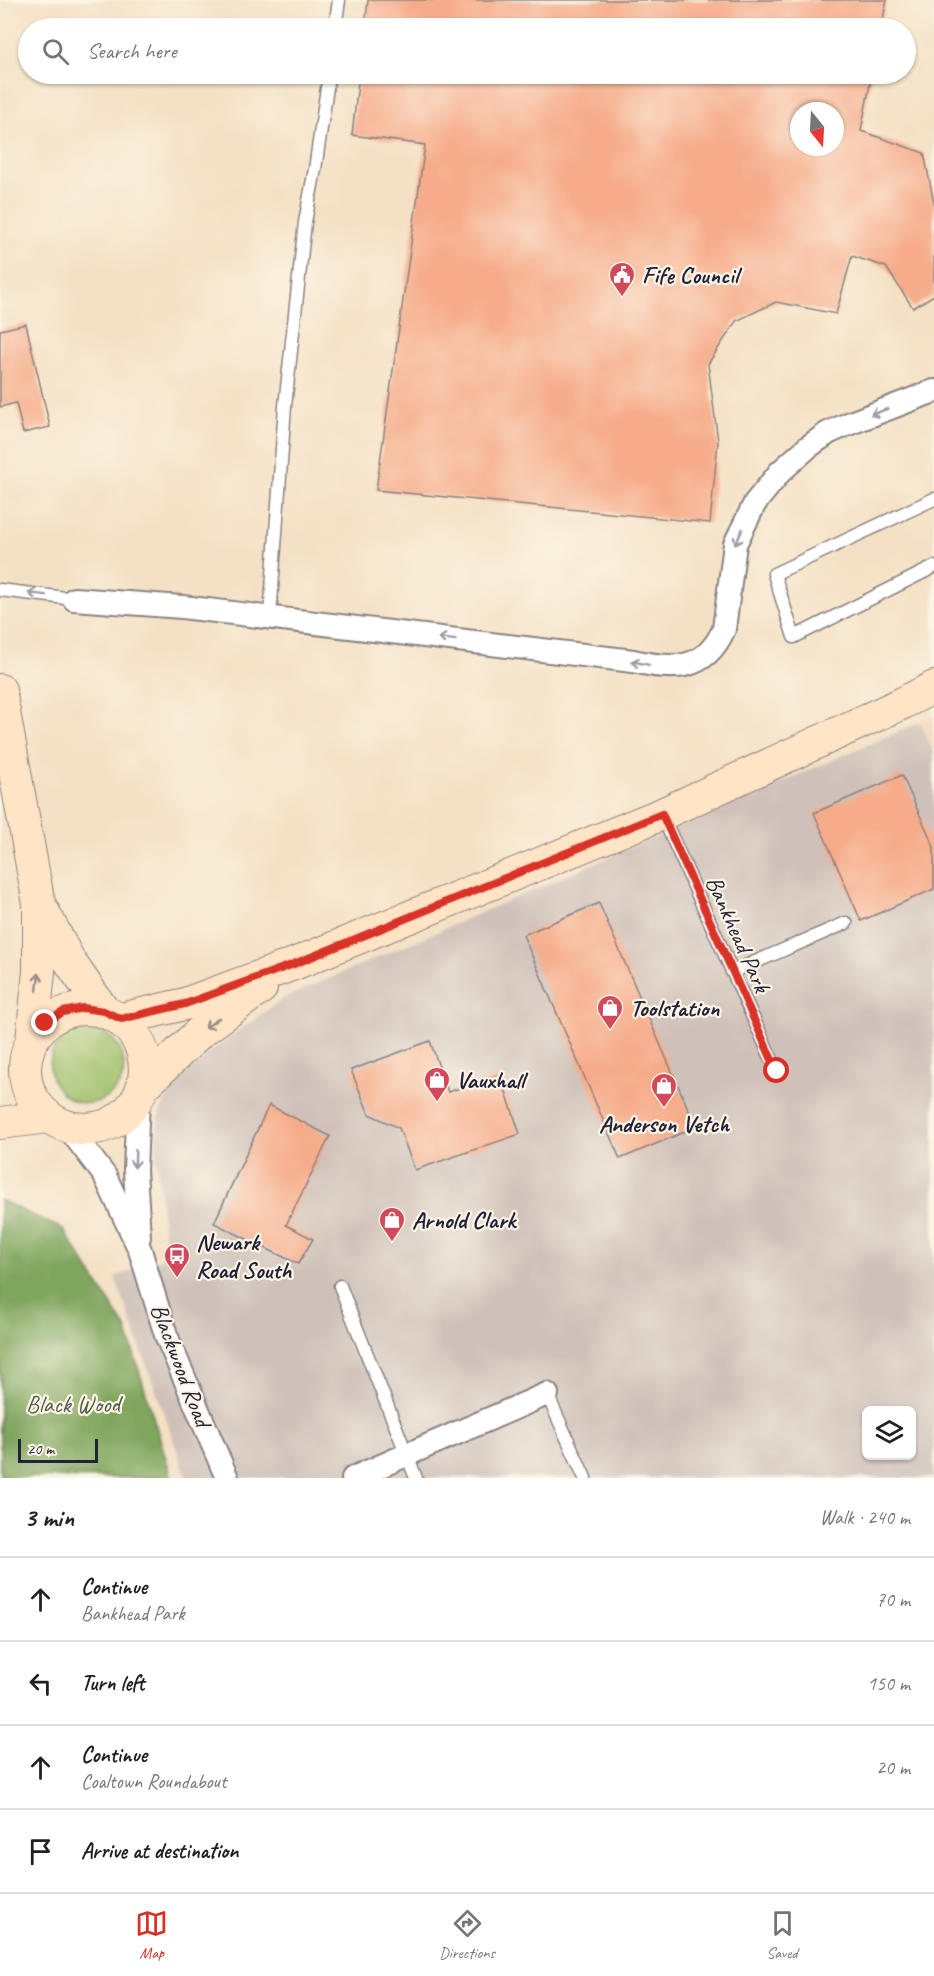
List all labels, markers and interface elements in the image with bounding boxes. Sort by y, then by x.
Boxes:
search box [18,18,916,84]
icon: search [39,35,72,68]
text: Search here [87,37,177,65]
north arrow [790,102,844,156]
public building icon: Fife Council [607,260,637,298]
place label: Fife Council [642,260,743,290]
one-way arrow [871,407,889,418]
one-way arrow [733,527,744,545]
one-way arrow [28,589,48,600]
one-way arrow [437,633,457,644]
one-way arrow [631,657,650,668]
street label: Bankhead Park [699,871,778,999]
one-way arrow [33,972,44,992]
shop icon: Toolstation [595,993,625,1031]
place label: Toolstation [630,993,720,1023]
route end [31,1009,57,1035]
one-way arrow [205,1017,221,1029]
route start [763,1057,789,1083]
shop icon: Vauxhall [422,1065,452,1103]
place label: Vauxhall [456,1065,529,1095]
shop icon: Anderson Vetch [649,1071,679,1109]
place label: Anderson Vetch [599,1109,730,1139]
one-way arrow [130,1148,141,1168]
shop icon: Arnold Clark [377,1205,407,1243]
place label: Arnold Clark [412,1205,517,1235]
place label: Newark Road South [196,1227,292,1285]
bus stop icon: Newark Road South [162,1241,192,1279]
street label: Blackwood Road [144,1299,219,1434]
park label: Black Wood [26,1389,124,1419]
map controls [862,1406,916,1460]
button: layers [862,1406,916,1460]
scale bar [18,1436,98,1464]
text: 20 m [27,1439,54,1459]
text: 3 min [24,1501,74,1534]
text: Walk · 240 m [820,1505,910,1530]
text: Continue [81,1573,147,1601]
icon: ahead [24,1583,57,1616]
text: 70 m [876,1587,910,1612]
text: Bankhead Park [81,1601,185,1626]
icon: left [24,1667,57,1700]
text: Turn left [81,1669,145,1697]
text: 150 m [867,1671,910,1696]
text: Continue [81,1741,147,1769]
icon: ahead [24,1751,57,1784]
text: 20 m [876,1755,910,1780]
text: Coaltown Roundabout [81,1769,227,1794]
icon: arrive [24,1835,57,1868]
text: Arrive at destination [81,1837,238,1865]
tab: Map [135,1907,168,1963]
tab: Directions [439,1907,495,1963]
tab: Saved [766,1907,799,1963]

